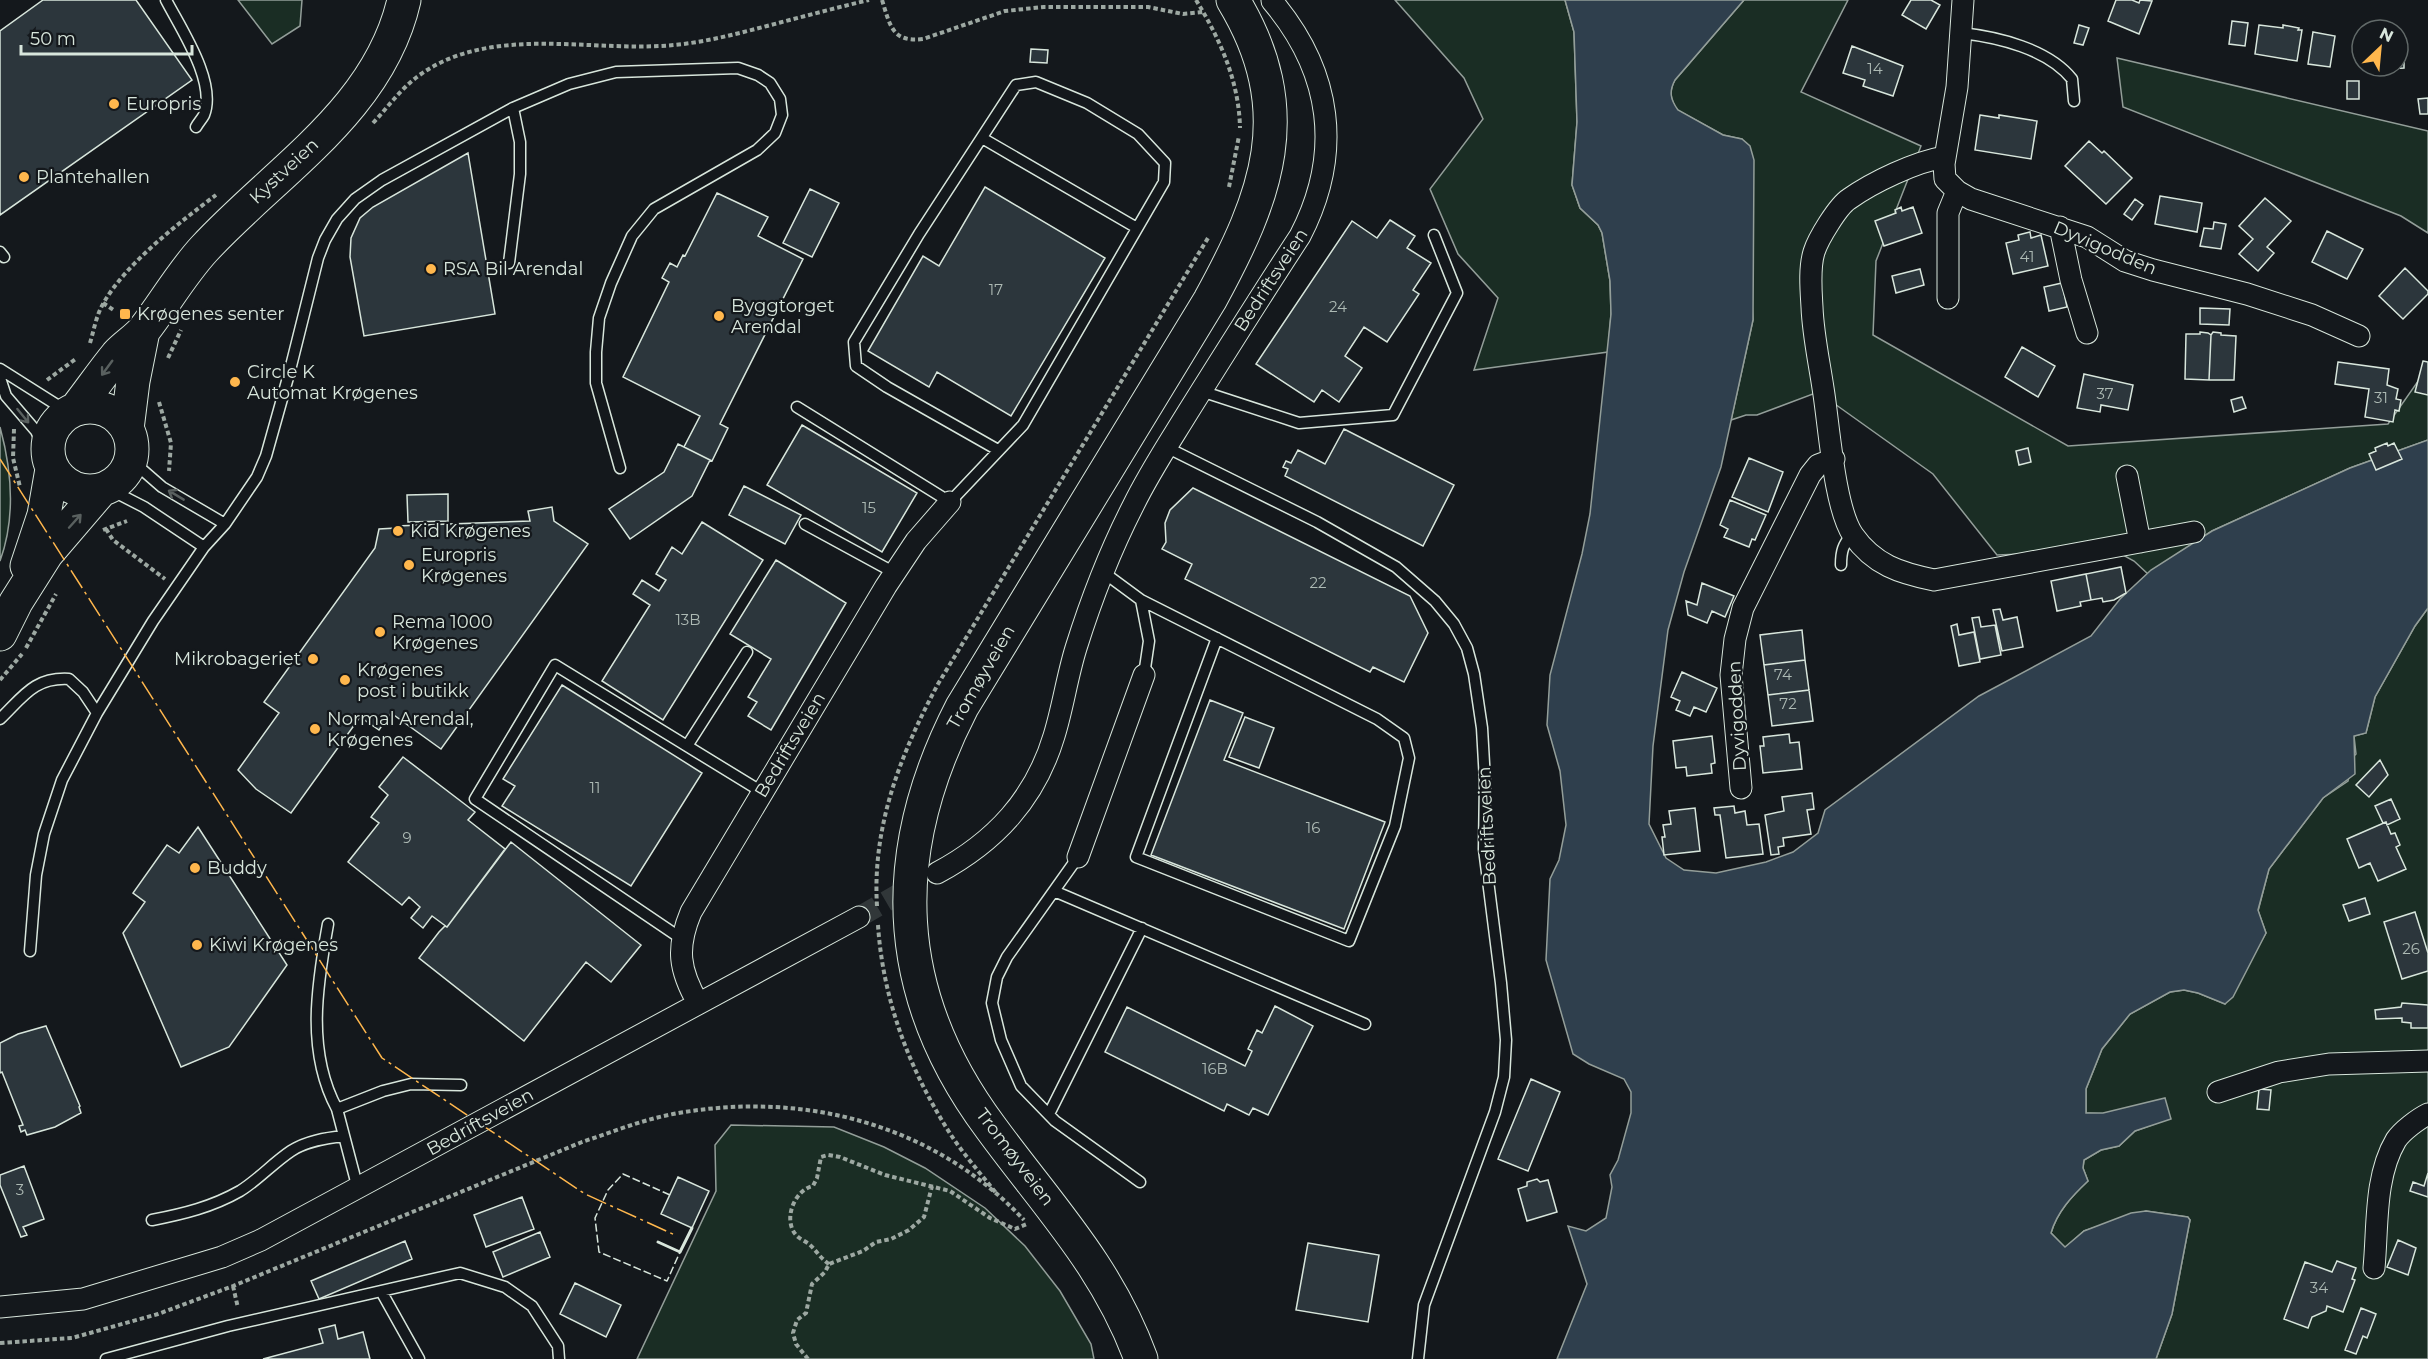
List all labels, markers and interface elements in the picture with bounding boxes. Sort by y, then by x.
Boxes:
scale bar [21,18,192,56]
north arrow [2350,18,2410,78]
text: N [2376,24,2396,46]
text: 50 m [30,28,76,50]
house number: 14 [1867,59,1883,78]
place label: Europris [126,93,201,115]
marker: Europris [107,97,121,111]
street label: Kystveien [245,133,323,209]
place label: Plantehallen [36,166,150,188]
marker: Plantehallen [17,170,31,184]
street label: Dyvigodden [2050,216,2160,280]
street label: Bedriftsveien [1229,224,1313,336]
house number: 41 [2020,247,2034,266]
place label: RSA Bil Arendal [443,258,583,280]
marker: RSA Bil Arendal [424,262,438,276]
house number: 17 [989,280,1003,299]
place label: Byggtorget Arendal [731,295,834,338]
house number: 24 [1329,297,1347,316]
place label: Krøgenes senter [137,303,285,325]
marker: Krøgenes senter [118,307,132,321]
marker: Byggtorget Arendal [712,309,726,323]
one-way arrow [101,360,113,376]
place label: Circle K Automat Krøgenes [247,361,418,404]
marker: Circle K Automat Krøgenes [228,375,242,389]
house number: 37 [2096,384,2114,403]
house number: 31 [2374,388,2388,407]
one-way arrow [16,408,29,424]
one-way arrow [168,488,185,500]
house number: 15 [862,498,876,517]
one-way arrow [68,514,82,529]
place label: Kid Krøgenes [410,520,531,542]
marker: Kid Krøgenes [391,524,405,538]
place label: Europris Krøgenes [421,544,507,587]
marker: Europris Krøgenes [402,558,416,572]
house number: 22 [1309,573,1327,592]
house number: 13B [675,610,701,629]
place label: Rema 1000 Krøgenes [392,611,493,654]
street label: Tromøyveien [942,621,1020,733]
marker: Rema 1000 Krøgenes [373,625,387,639]
place label: Mikrobageriet [174,648,301,670]
marker: Mikrobageriet [306,652,320,666]
place label: Krøgenes post i butikk [357,659,469,702]
street label: Dyvigodden [1723,660,1751,772]
house number: 74 [1774,665,1792,684]
marker: Krøgenes post i butikk [338,673,352,687]
street label: Bedriftsveien [750,688,830,802]
house number: 72 [1779,694,1797,713]
place label: Normal Arendal, Krøgenes [327,708,474,751]
marker: Normal Arendal, Krøgenes [308,722,322,736]
street label: Bedriftsveien [1473,766,1501,886]
house number: 11 [590,778,600,797]
house number: 16 [1306,818,1320,837]
house number: 9 [402,828,412,847]
place label: Buddy [207,857,267,879]
marker: Buddy [188,861,202,875]
place label: Kiwi Krøgenes [209,934,338,956]
marker: Kiwi Krøgenes [190,938,204,952]
house number: 26 [2402,939,2420,958]
house number: 16B [1202,1059,1228,1078]
street label: Bedriftsveien [423,1084,537,1160]
street label: Tromøyveien [971,1104,1059,1210]
house number: 3 [16,1180,24,1199]
house number: 34 [2310,1278,2328,1297]

